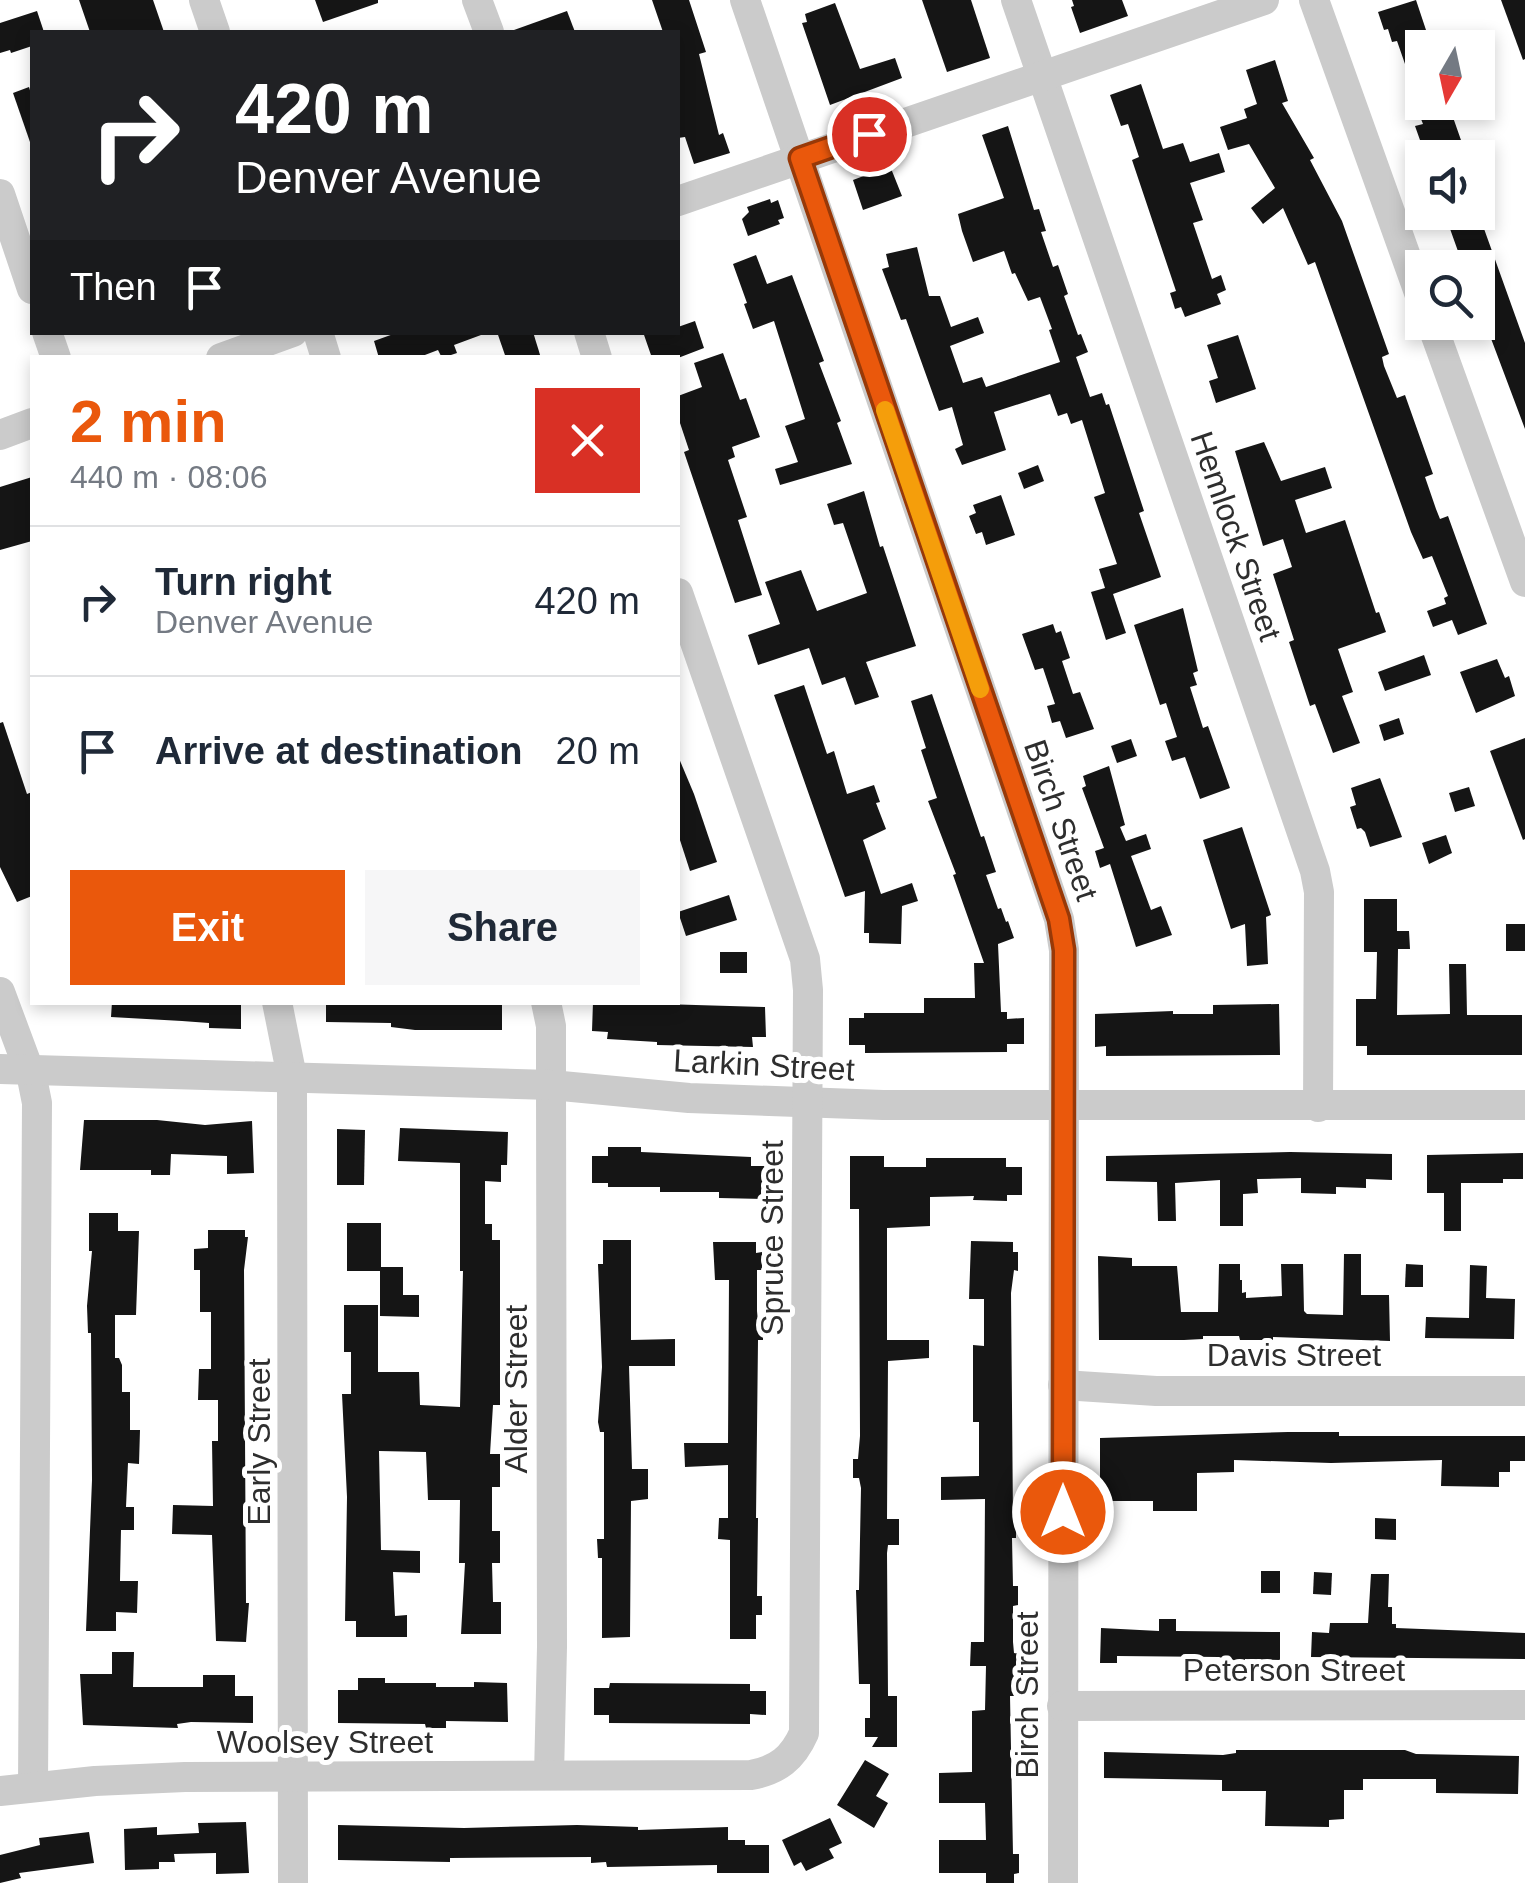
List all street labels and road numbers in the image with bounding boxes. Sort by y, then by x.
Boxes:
street label: Hemlock Street [1183,427,1289,645]
street label: Birch Street [1017,735,1105,905]
street label: Larkin Street [672,1042,856,1088]
street label: Spruce Street [754,1140,790,1336]
street label: Alder Street [498,1304,534,1473]
street label: Davis Street [1207,1337,1381,1373]
street label: Early Street [241,1358,277,1526]
street label: Birch Street [1009,1611,1045,1779]
street label: Peterson Street [1183,1652,1405,1688]
street label: Woolsey Street [217,1724,433,1760]

